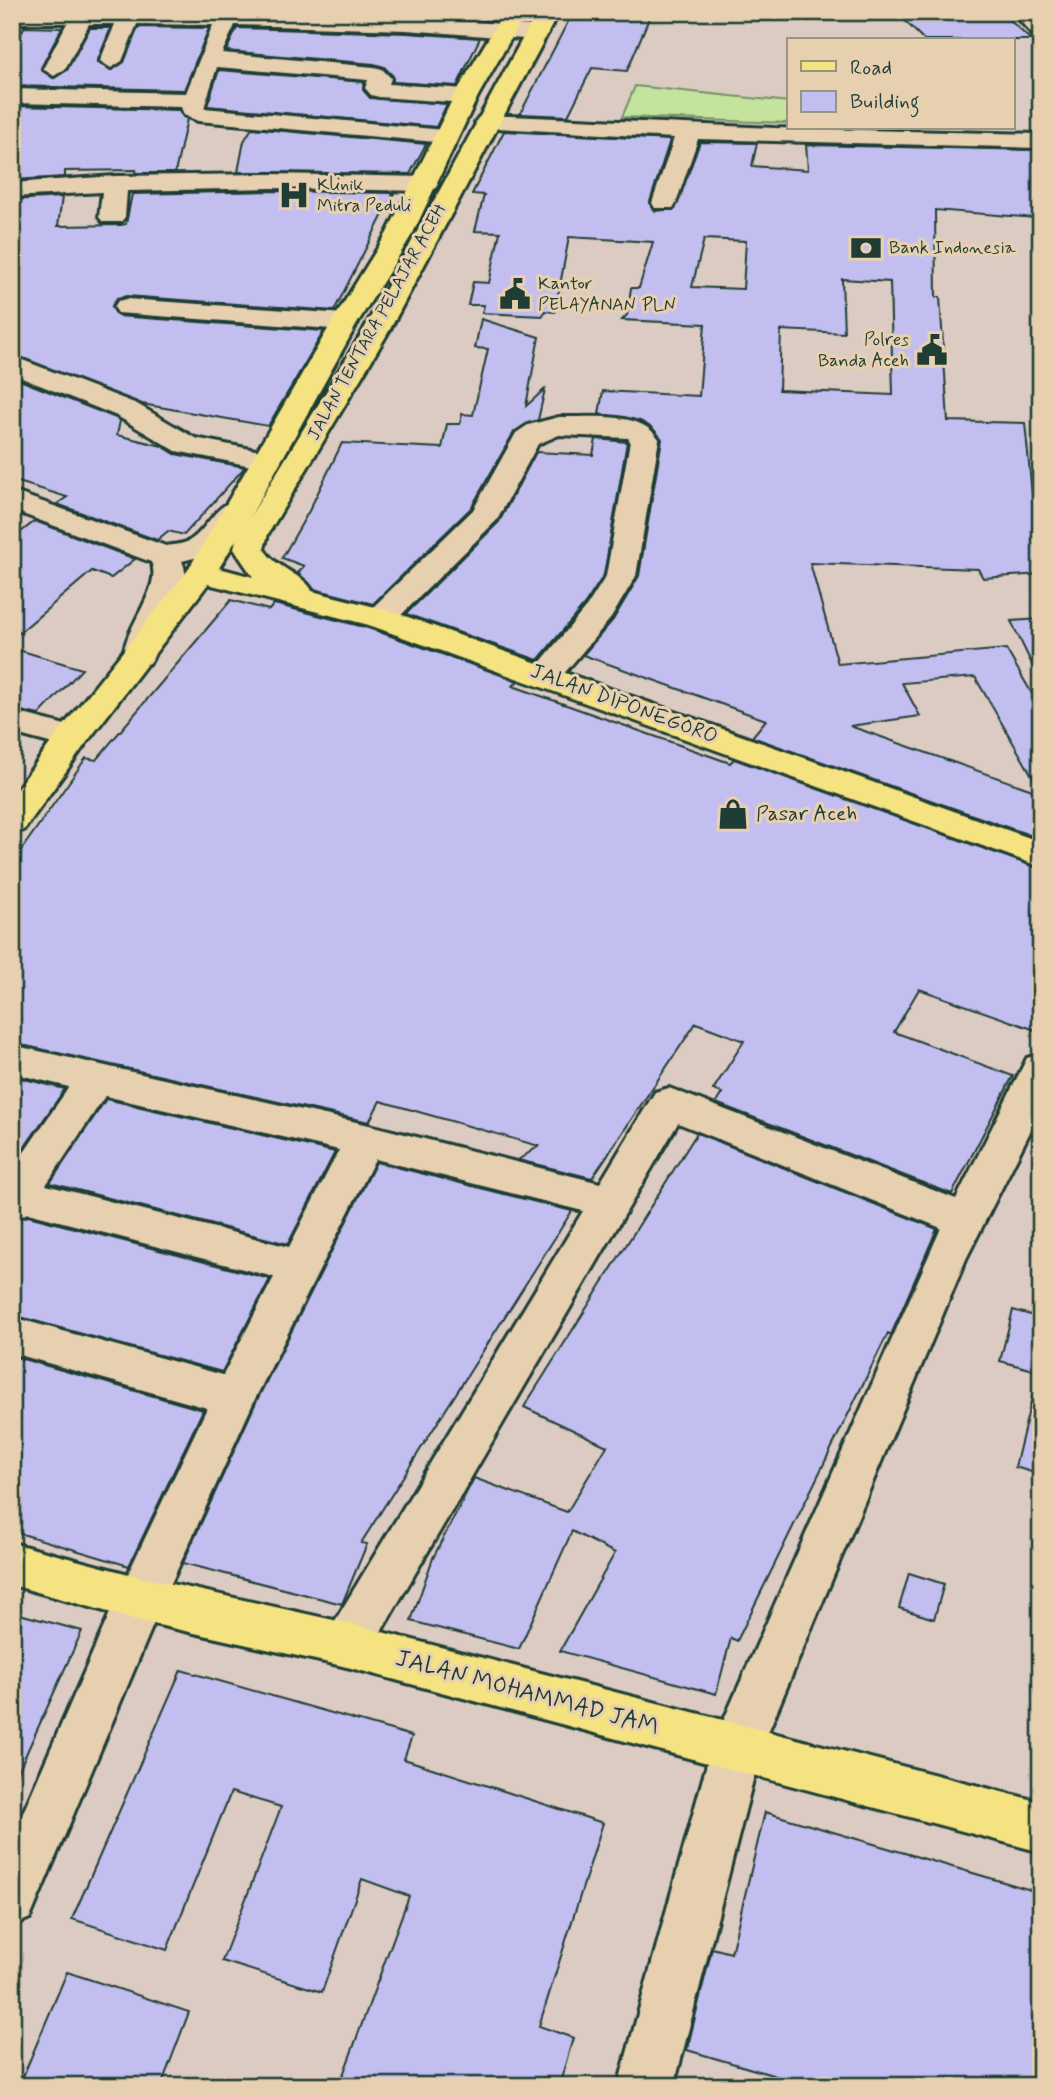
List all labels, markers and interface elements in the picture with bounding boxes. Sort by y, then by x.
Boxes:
legend [787,38,1014,130]
text: Road [850,54,892,82]
text: Building [850,88,920,118]
place label: Klinik Mitra Peduli [317,173,411,218]
hospital icon: Klinik Mitra Peduli [277,178,311,212]
street label: JALAN TENTARA PELAJAR ACEH [302,199,452,445]
bank icon: Bank Indonesia [849,231,883,265]
place label: Bank Indonesia [889,236,1016,260]
place label: Kantor PELAYANAN PLN [538,272,676,317]
public building icon: Kantor PELAYANAN PLN [498,277,532,311]
place label: Polres Banda Aceh [818,328,909,373]
public building icon: Polres Banda Aceh [915,333,949,367]
street label: JALAN DIPONEGORO [526,657,722,751]
shop icon: Pasar Aceh [716,797,750,831]
place label: Pasar Aceh [756,800,857,828]
street label: JALAN MOHAMMAD JAM [392,1643,662,1743]

